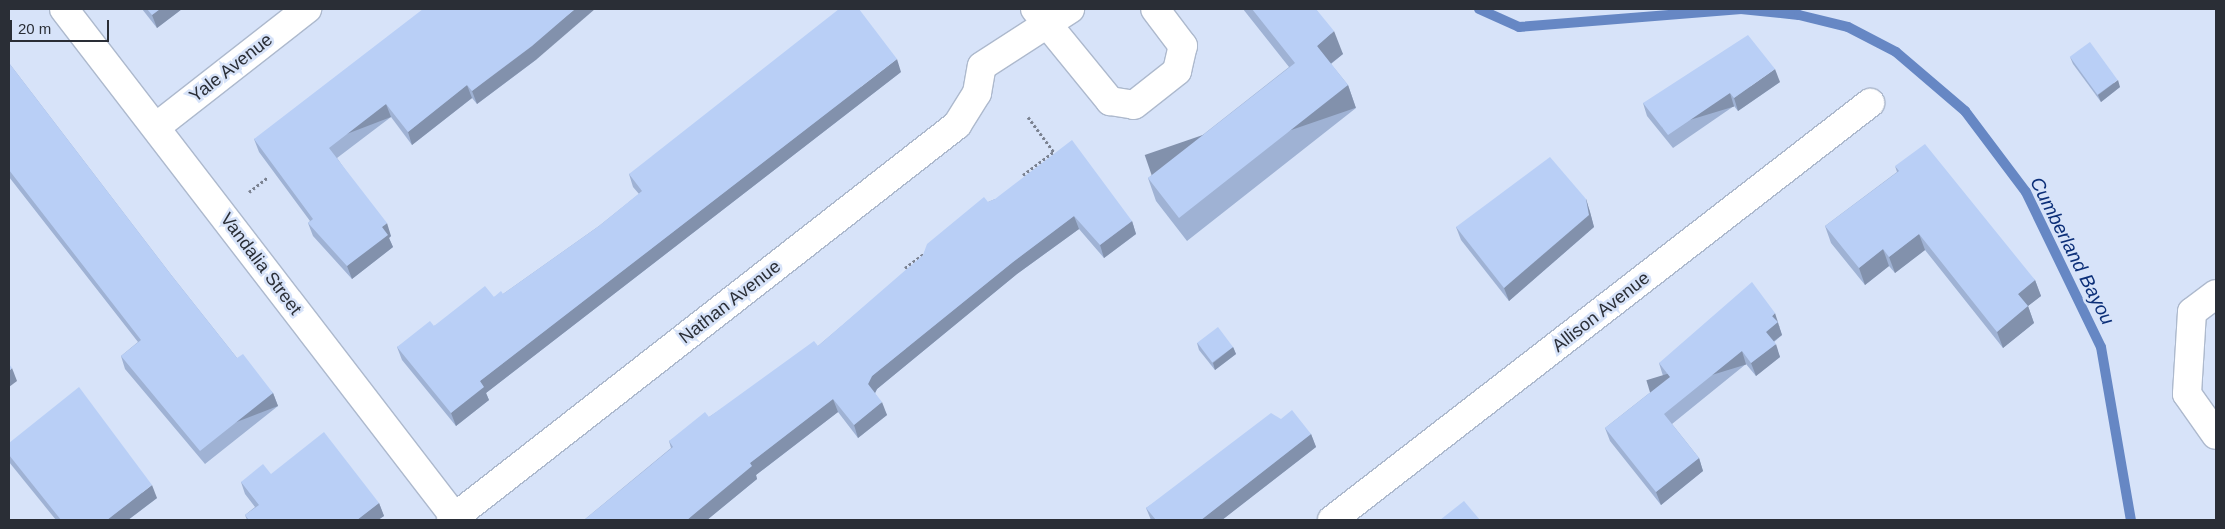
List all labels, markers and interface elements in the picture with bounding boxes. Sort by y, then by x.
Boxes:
scale bar [12,10,111,42]
text: 20 m [18,20,51,37]
street label: Yale Avenue [185,29,277,107]
water label: Cumberland Bayou [2025,173,2119,329]
street label: Vandalia Street [216,209,306,319]
street label: Nathan Avenue [675,255,785,349]
street label: Allison Avenue [1548,267,1654,357]

